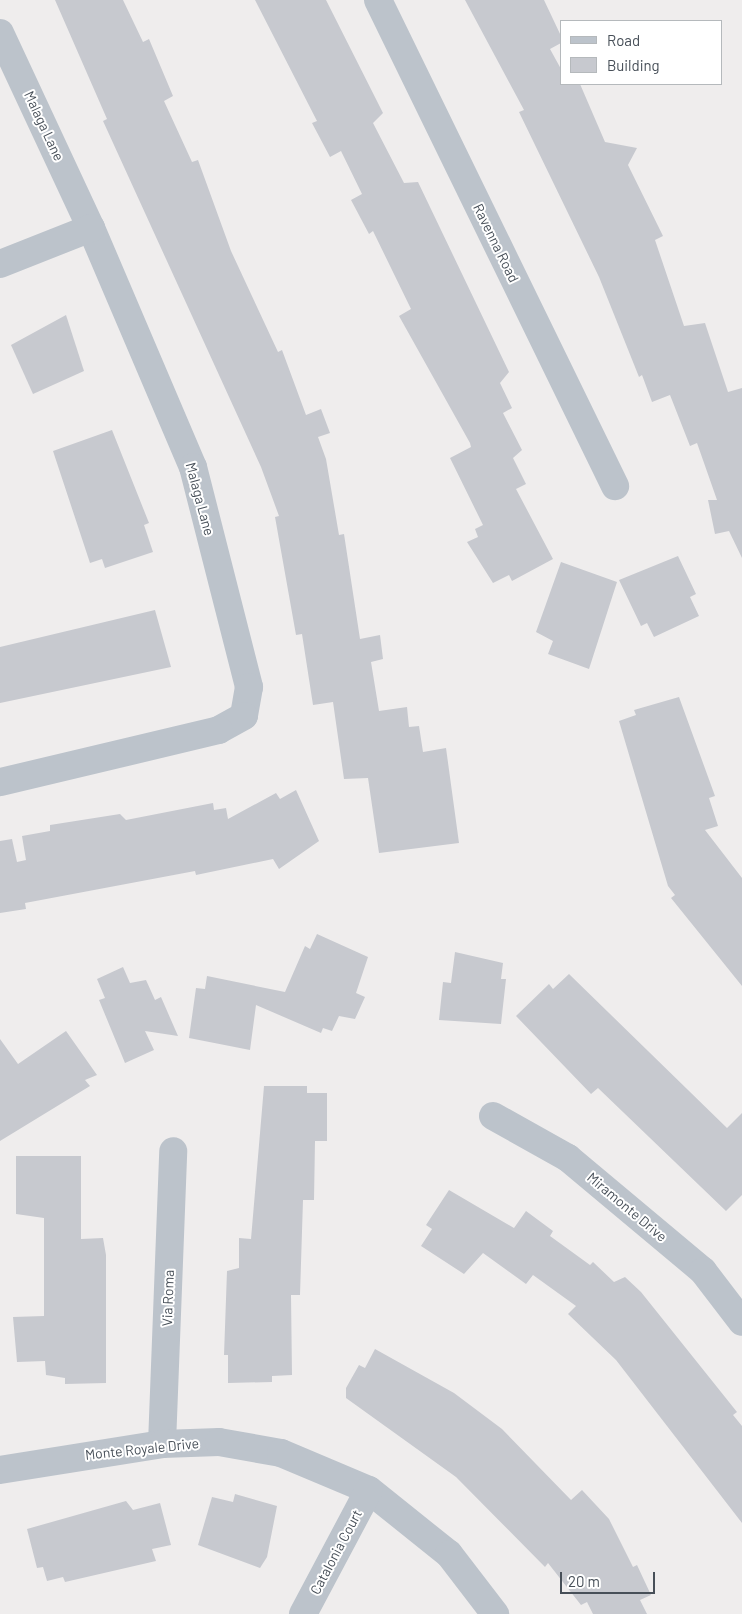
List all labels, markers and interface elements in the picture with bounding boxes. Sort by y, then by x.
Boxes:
legend [560,20,722,85]
text: Road [607,31,640,49]
text: Building [607,56,660,74]
street label: Malaga Lane [21,88,67,164]
street label: Ravenna Road [470,201,522,285]
street label: Malaga Lane [182,461,218,537]
street label: Miramonte Drive [584,1169,670,1245]
street label: Via Roma [159,1269,177,1327]
street label: Monte Royale Drive [84,1435,200,1463]
street label: Catalonia Court [307,1507,365,1597]
scale bar [562,1562,657,1594]
text: 20 m [568,1572,600,1590]

